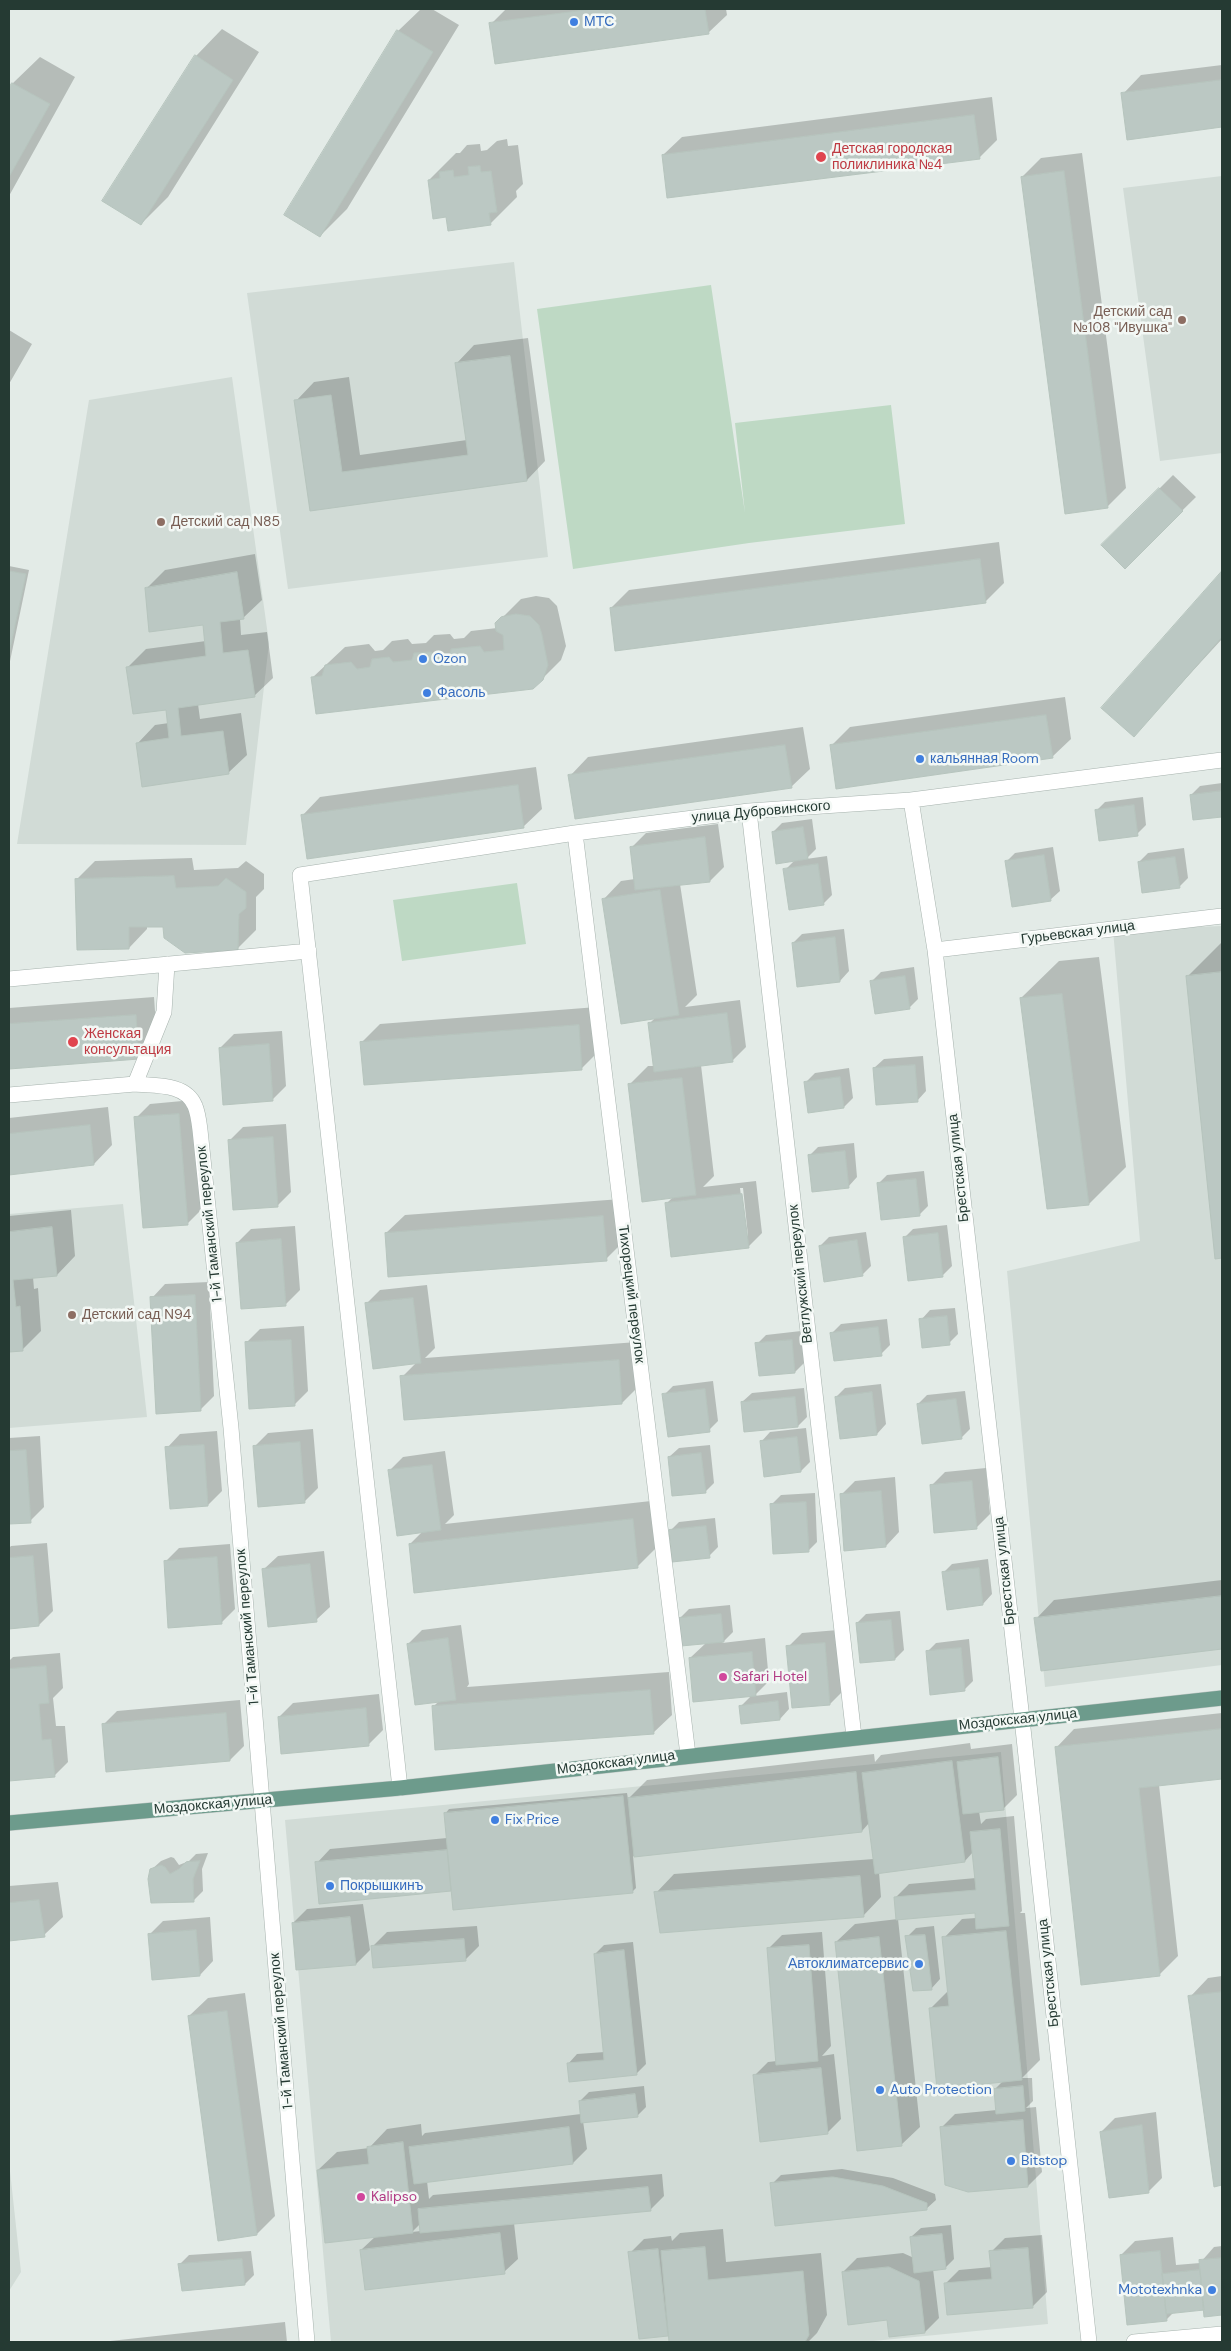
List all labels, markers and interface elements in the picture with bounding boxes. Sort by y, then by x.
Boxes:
place label: МТС [584,14,614,30]
marker: МТС [568,16,580,28]
place label: Детская городская поликлиника №4 [832,141,952,174]
marker: Детская городская поликлиника №4 [814,150,828,164]
place label: Детский сад №108 "Ивушка" [1073,304,1172,336]
marker: Детский сад №108 "Ивушка" [1176,314,1188,326]
place label: Детский сад N85 [171,514,280,530]
marker: Детский сад N85 [155,516,167,528]
place label: Ozon [433,651,467,667]
marker: Ozon [417,653,429,665]
place label: Фасоль [437,685,486,701]
marker: Фасоль [421,687,433,699]
place label: кальянная Room [930,751,1039,767]
marker: кальянная Room [914,753,926,765]
street label: улица Дубровинского [691,798,831,826]
street label: Гурьевская улица [1020,918,1136,948]
place label: Женская консультация [84,1026,171,1058]
marker: Женская консультация [66,1035,80,1049]
street label: Брестская улица [945,1113,973,1223]
street label: 1-й Таманский переулок [193,1145,227,1303]
street label: Ветлужский переулок [785,1204,817,1344]
street label: Тихорецкий переулок [614,1224,648,1364]
place label: Детский сад N94 [82,1307,191,1323]
marker: Детский сад N94 [66,1309,78,1321]
street label: Брестская улица [991,1516,1019,1626]
street label: 1-й Таманский переулок [233,1548,263,1706]
place label: Safari Hotel [733,1669,807,1685]
marker: Safari Hotel [717,1671,729,1683]
street label: Моздокская улица [958,1705,1078,1735]
street label: Моздокская улица [556,1747,676,1779]
street label: Моздокская улица [153,1791,273,1819]
place label: Fix Price [505,1812,559,1828]
marker: Fix Price [489,1814,501,1826]
place label: Покрышкинъ [340,1878,423,1894]
marker: Покрышкинъ [324,1880,336,1892]
street label: Брестская улица [1035,1918,1063,2028]
street label: 1-й Таманский переулок [267,1952,297,2110]
place label: Автоклиматсервис [788,1956,909,1972]
marker: Автоклиматсервис [913,1958,925,1970]
place label: Auto Protection [890,2082,992,2098]
marker: Auto Protection [874,2084,886,2096]
place label: Bitstop [1021,2153,1067,2169]
marker: Bitstop [1005,2155,1017,2167]
place label: Kalipso [371,2189,417,2205]
marker: Kalipso [355,2191,367,2203]
place label: Mototexhnka [1118,2282,1202,2298]
marker: Mototexhnka [1206,2284,1218,2296]

